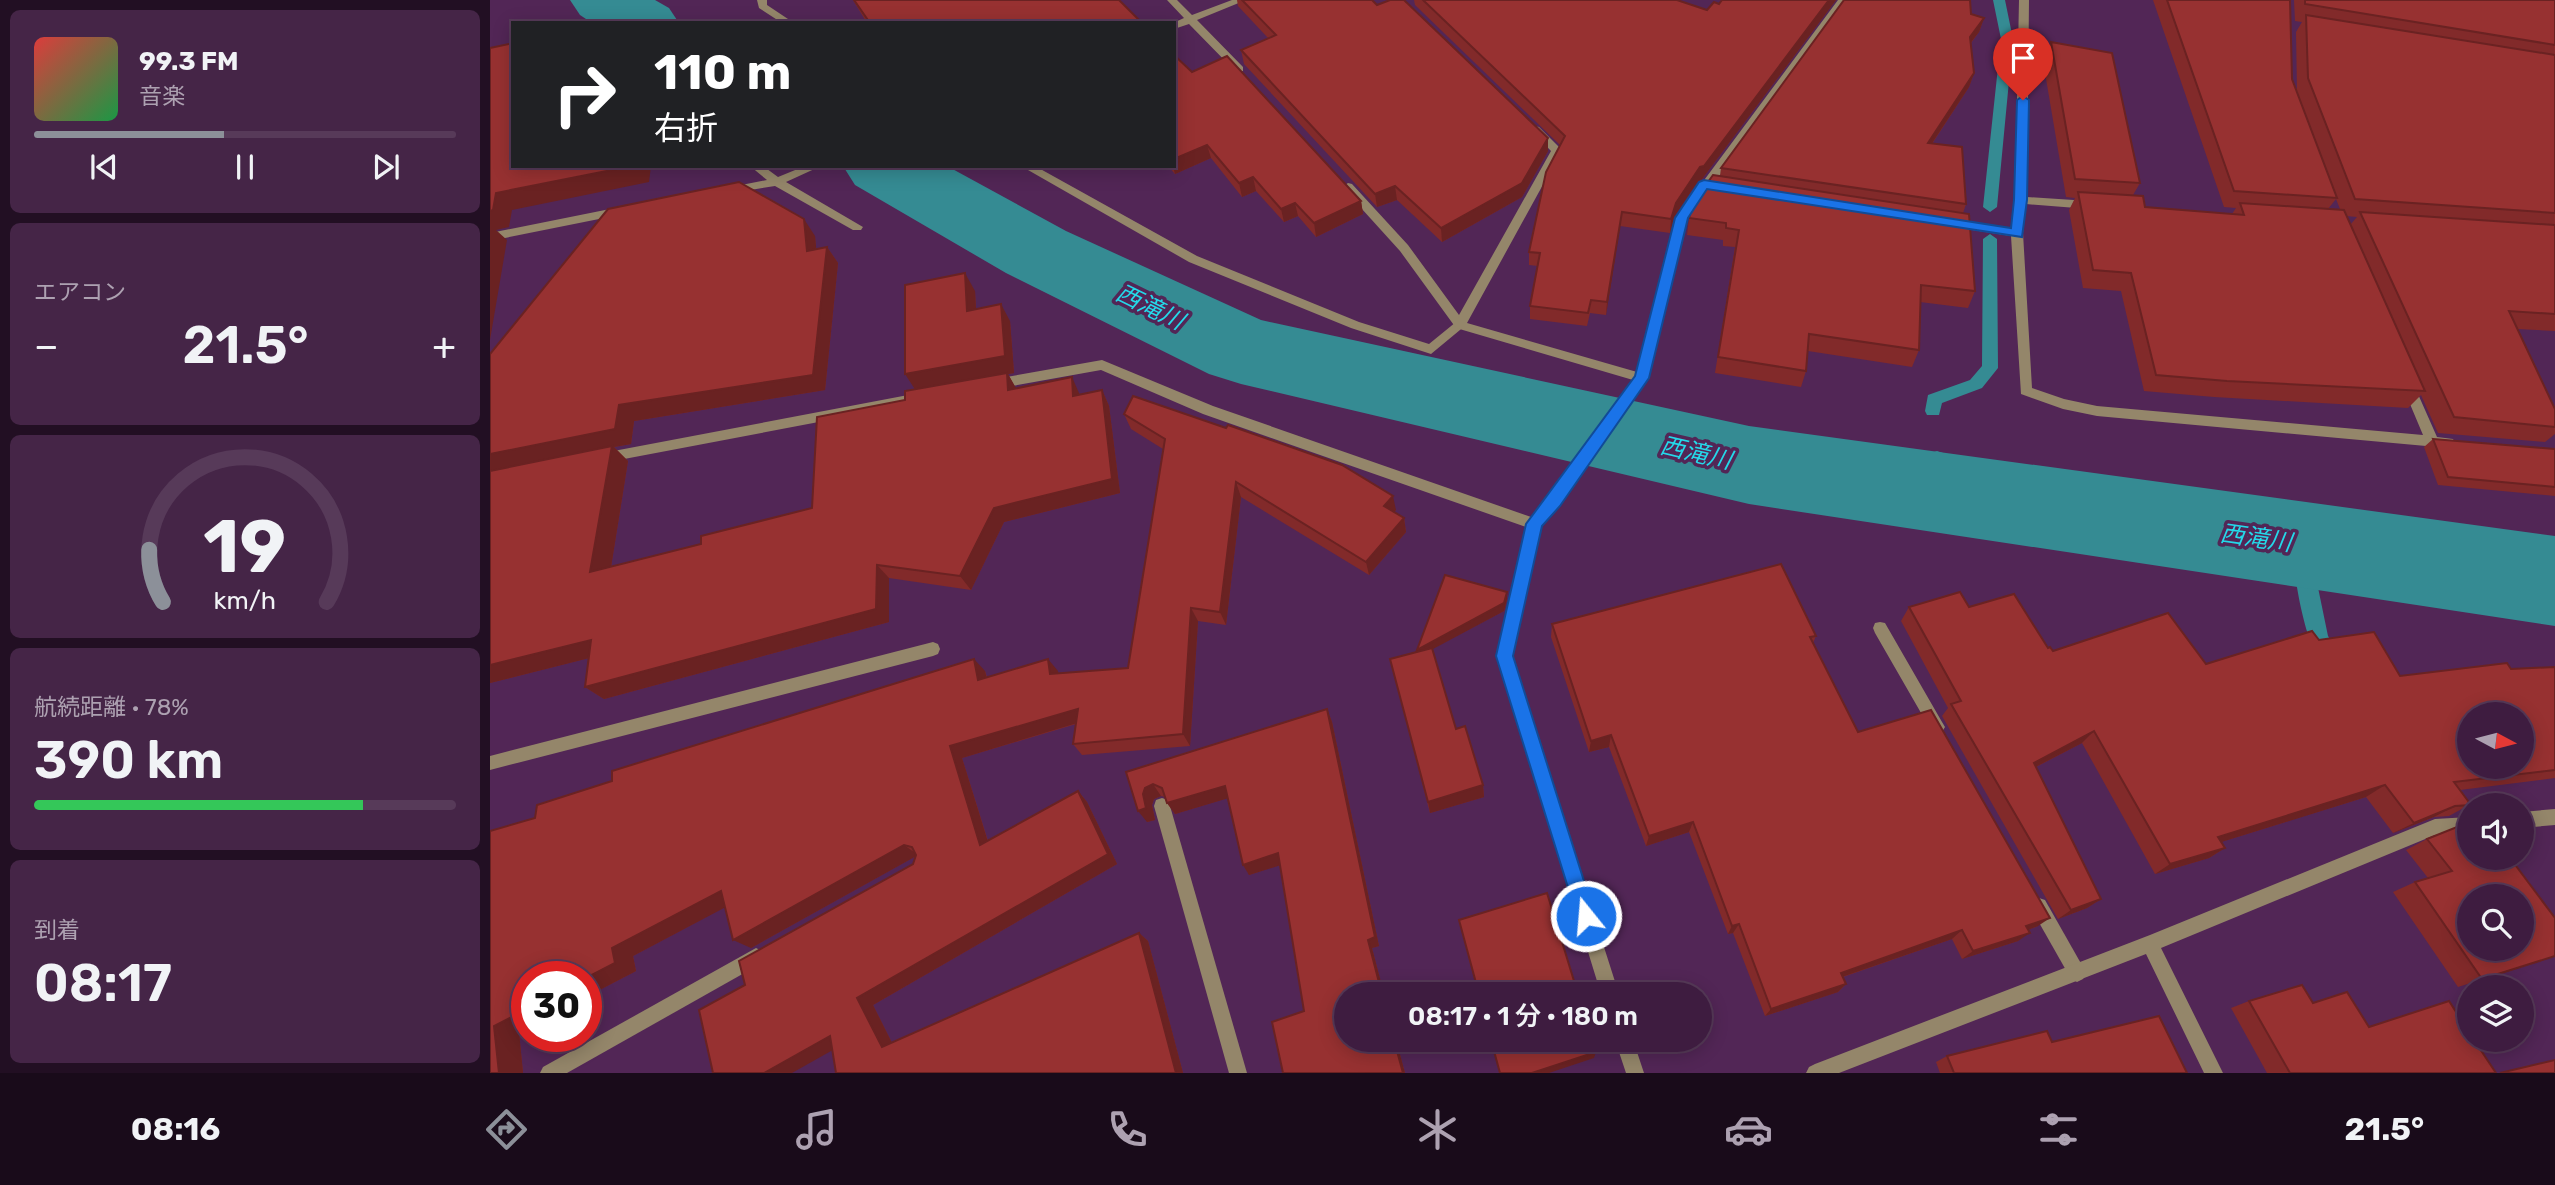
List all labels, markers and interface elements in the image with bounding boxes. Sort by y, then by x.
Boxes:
pin [1993,28,2053,100]
icon: arrive [2004,39,2042,77]
text: 110 m [654,43,791,101]
text: 99.3 FM [139,46,239,77]
icon: right [539,49,630,140]
text: 音楽 [139,82,185,110]
text: 右折 [654,109,718,147]
icon: previous [85,148,123,186]
icon: pause [226,148,264,186]
icon: next [367,148,405,186]
text: エアコン [34,278,126,306]
water label: 西滝川 [1112,279,1191,337]
text: 21.5° [182,314,309,376]
text: − [34,323,59,369]
text: + [432,323,456,369]
water label: 西滝川 [1658,431,1737,475]
text: 19 [204,505,286,591]
water label: 西滝川 [2218,519,2297,557]
text: km/h [214,586,276,615]
text: 航続距離 · 78% [34,693,189,721]
north arrow [2457,702,2534,779]
map controls [2457,702,2534,1052]
text: 390 km [34,729,223,791]
button: sound [2457,793,2534,870]
position arrow [1549,879,1623,953]
button: search [2457,884,2534,961]
text: 到着 [34,916,80,944]
text: 08:17 [34,952,172,1014]
speed limit sign: 30 [511,961,602,1052]
button: layers [2457,975,2534,1052]
text: 08:17 · 1 分 · 180 m [1408,1001,1638,1032]
icon: directions [482,1105,531,1154]
icon: music [792,1105,841,1154]
icon: phone [1103,1105,1152,1154]
icon: climate [1413,1105,1462,1154]
icon: car [1724,1105,1773,1154]
icon: filters [2034,1105,2083,1154]
text: 08:16 [131,1110,220,1148]
text: 21.5° [2345,1110,2424,1148]

